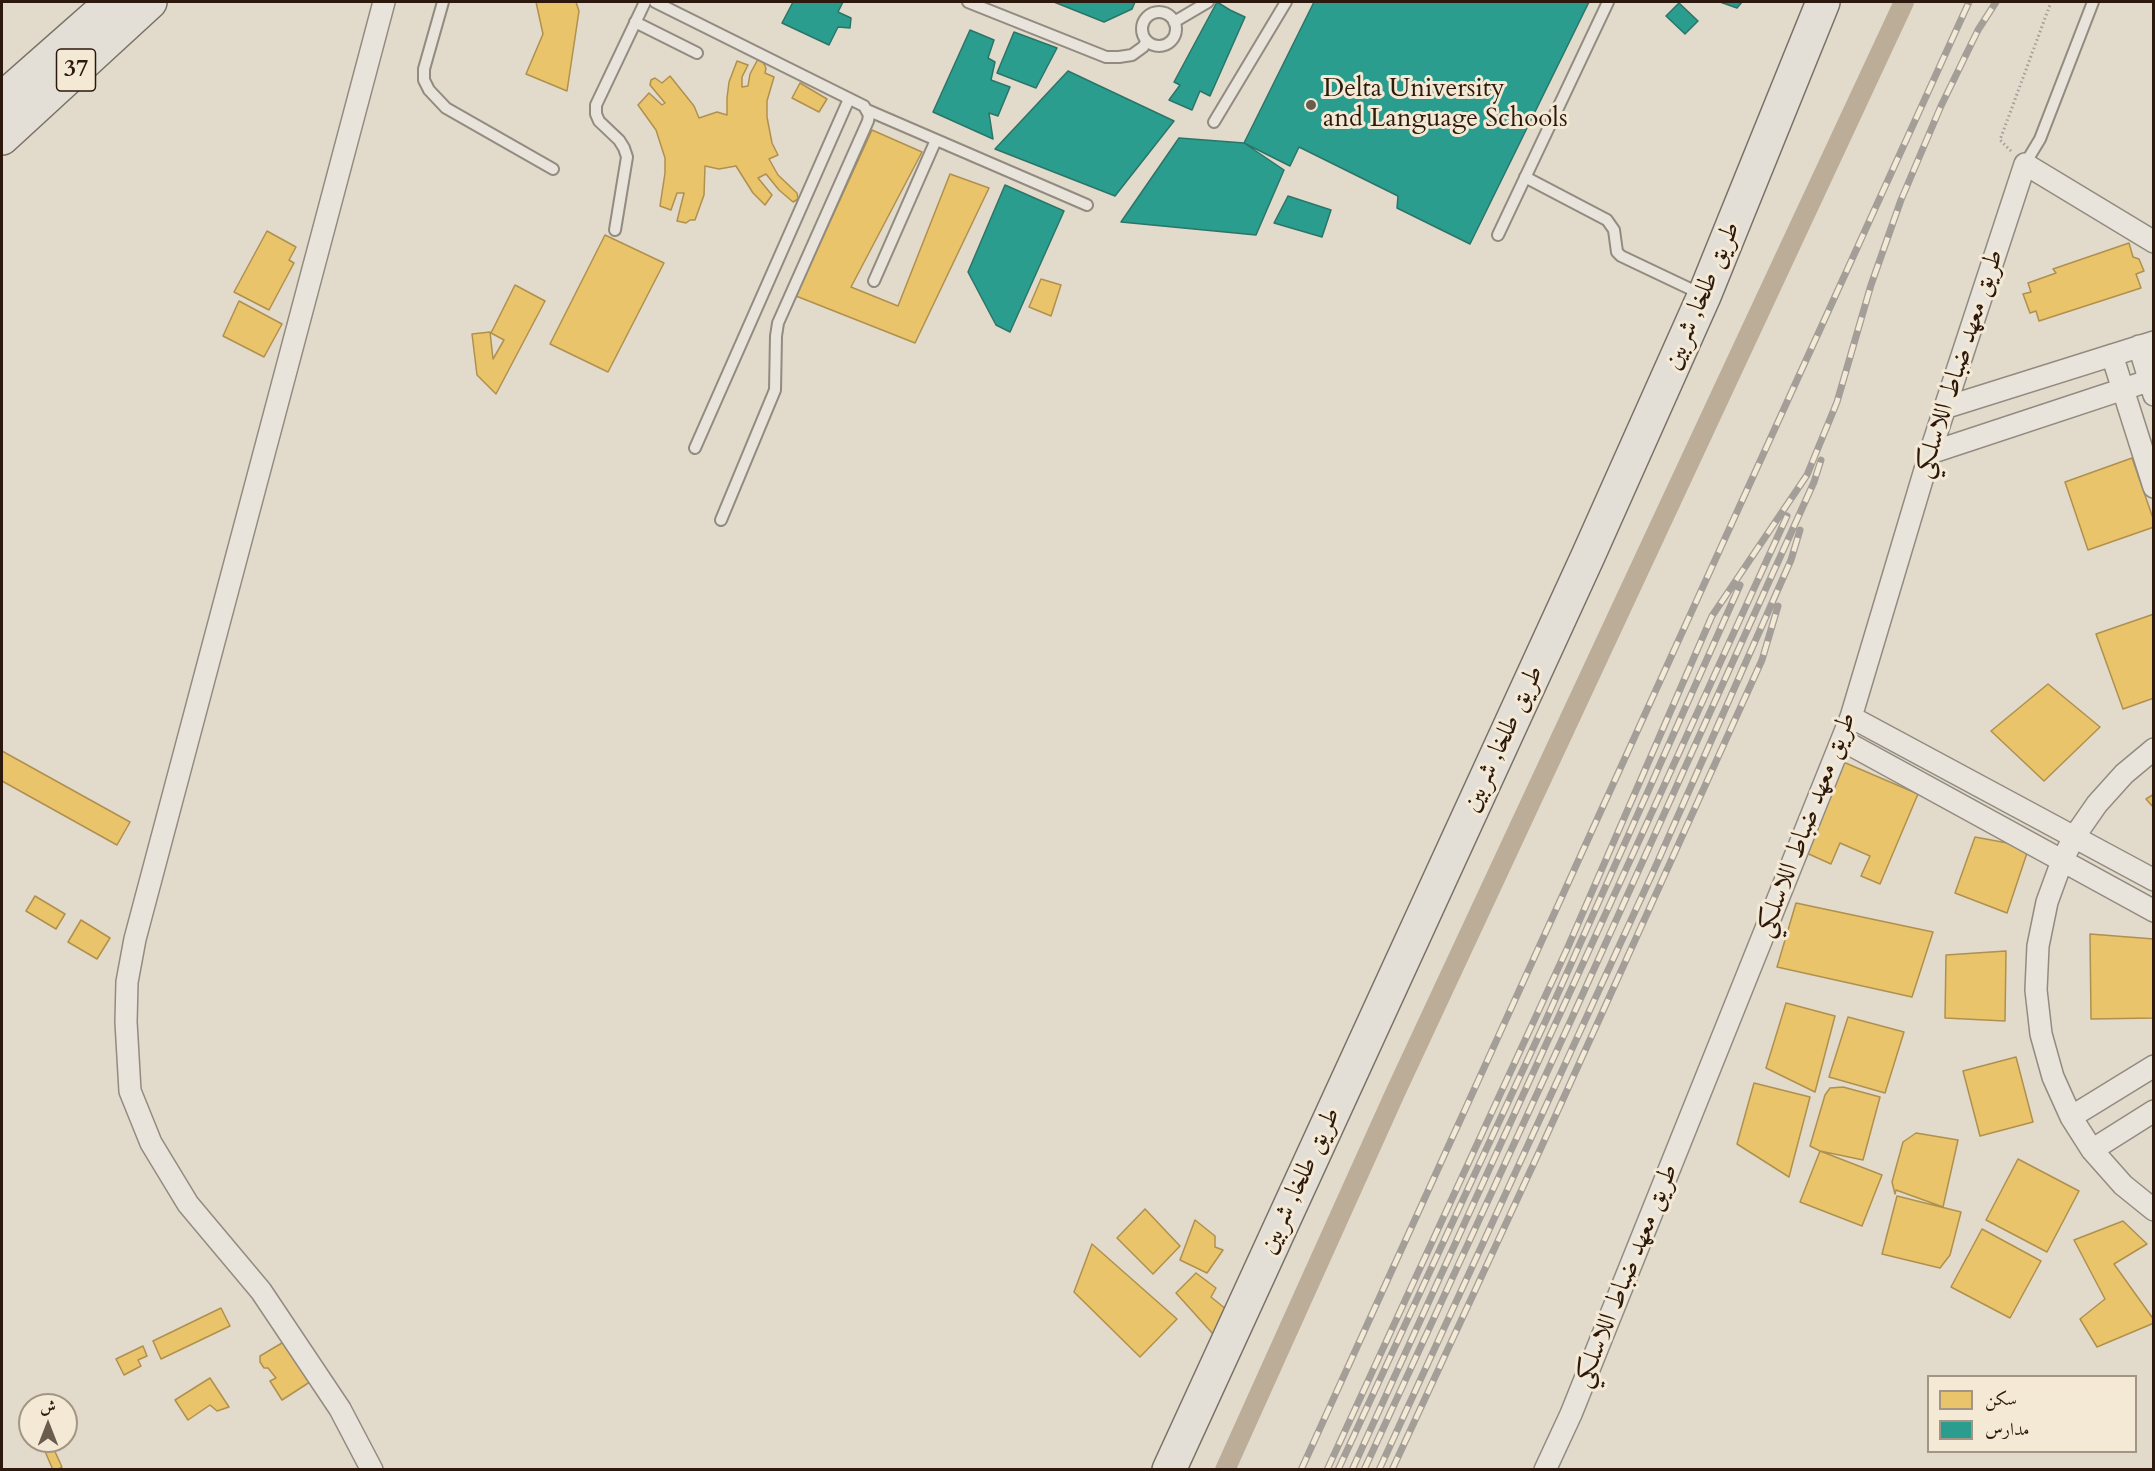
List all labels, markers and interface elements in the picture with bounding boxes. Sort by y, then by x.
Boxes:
road number: 37 [56,49,96,91]
place label: Delta University and Language Schools [1323,74,1568,136]
marker: Delta University and Language Schools [1304,98,1318,112]
street label: طريق طلخا, شربين [1658,217,1748,375]
street label: طريق معهد ضباط اللاسلكي [1908,246,2012,482]
street label: طريق طلخا, شربين [1456,661,1552,817]
street label: طريق معهد ضباط اللاسلكي [1750,708,1864,942]
street label: طريق طلخا, شربين [1253,1103,1349,1259]
street label: طريق معهد ضباط اللاسلكي [1568,1160,1686,1392]
legend [1927,1375,2137,1453]
text: سكن [1985,1387,2017,1412]
north arrow [18,1393,78,1453]
text: ش [40,1396,56,1418]
text: مدارس [1985,1417,2029,1442]

